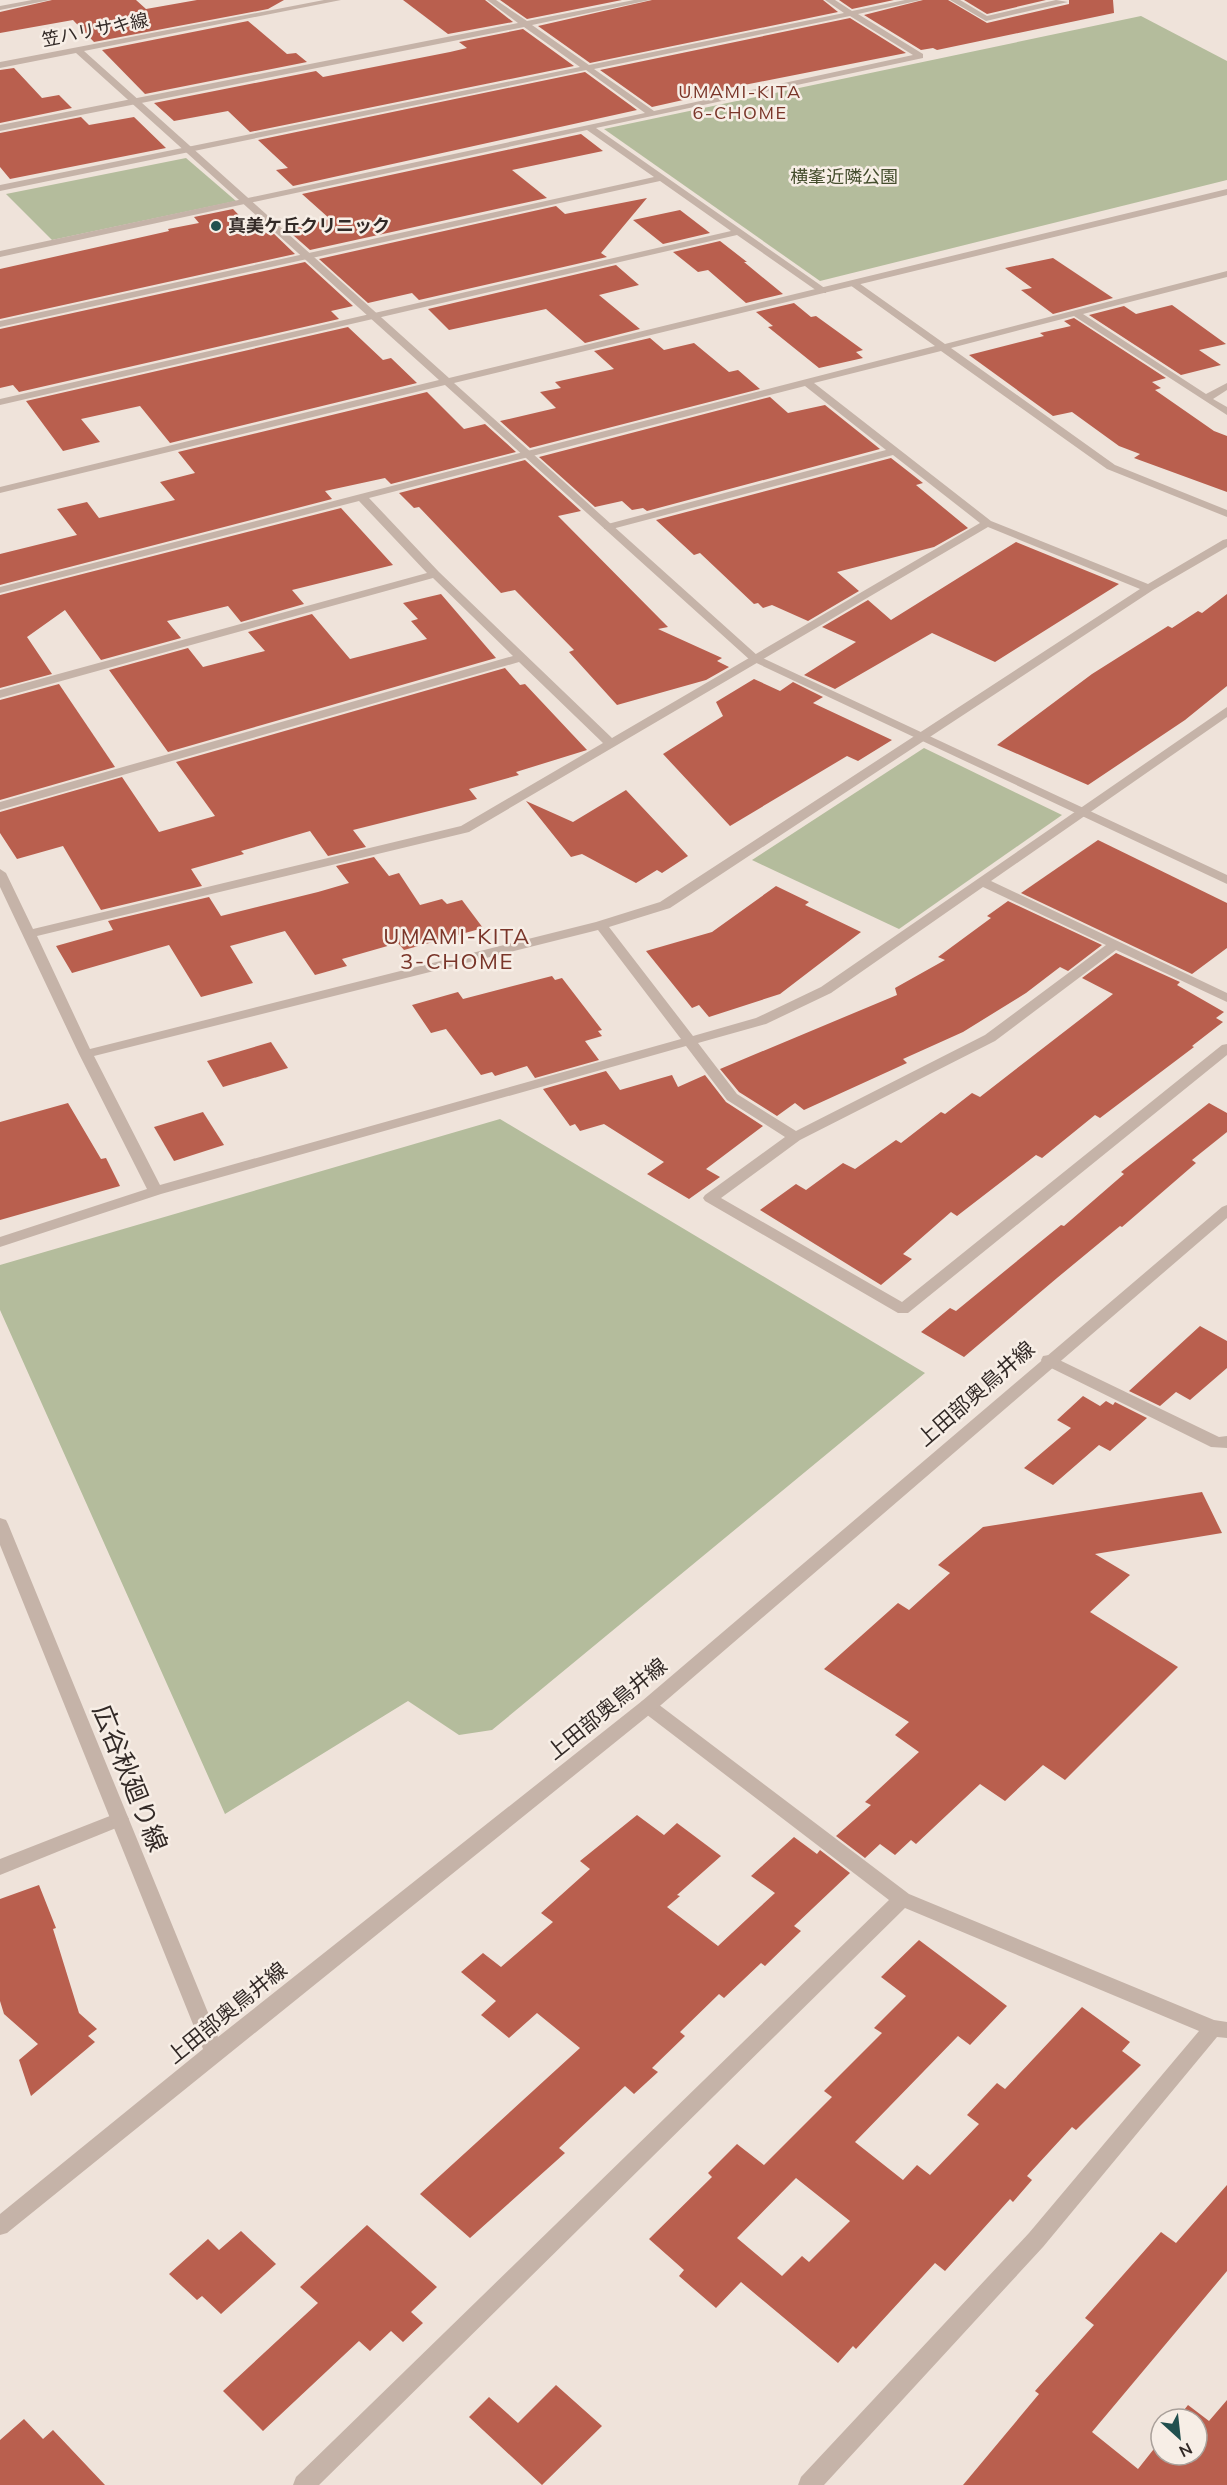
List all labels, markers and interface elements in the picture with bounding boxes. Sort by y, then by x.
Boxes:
street label: 笠ハリサキ線 [40,8,150,51]
district label: UMAMI-KITA 6-CHOME [678,80,802,124]
park label: 横峯近隣公園 [790,165,898,188]
place label: 真美ケ丘クリニック [228,214,390,237]
marker: 真美ケ丘クリニック [209,219,223,233]
district label: UMAMI-KITA 3-CHOME [383,922,531,975]
street label: 上田部奥鳥井線 [911,1335,1039,1451]
street label: 上田部奥鳥井線 [541,1652,672,1765]
street label: 広谷秋廻り線 [86,1699,175,1856]
street label: 上田部奥鳥井線 [161,1956,292,2069]
north arrow [1149,2407,1209,2467]
text: N [1176,2439,1196,2462]

